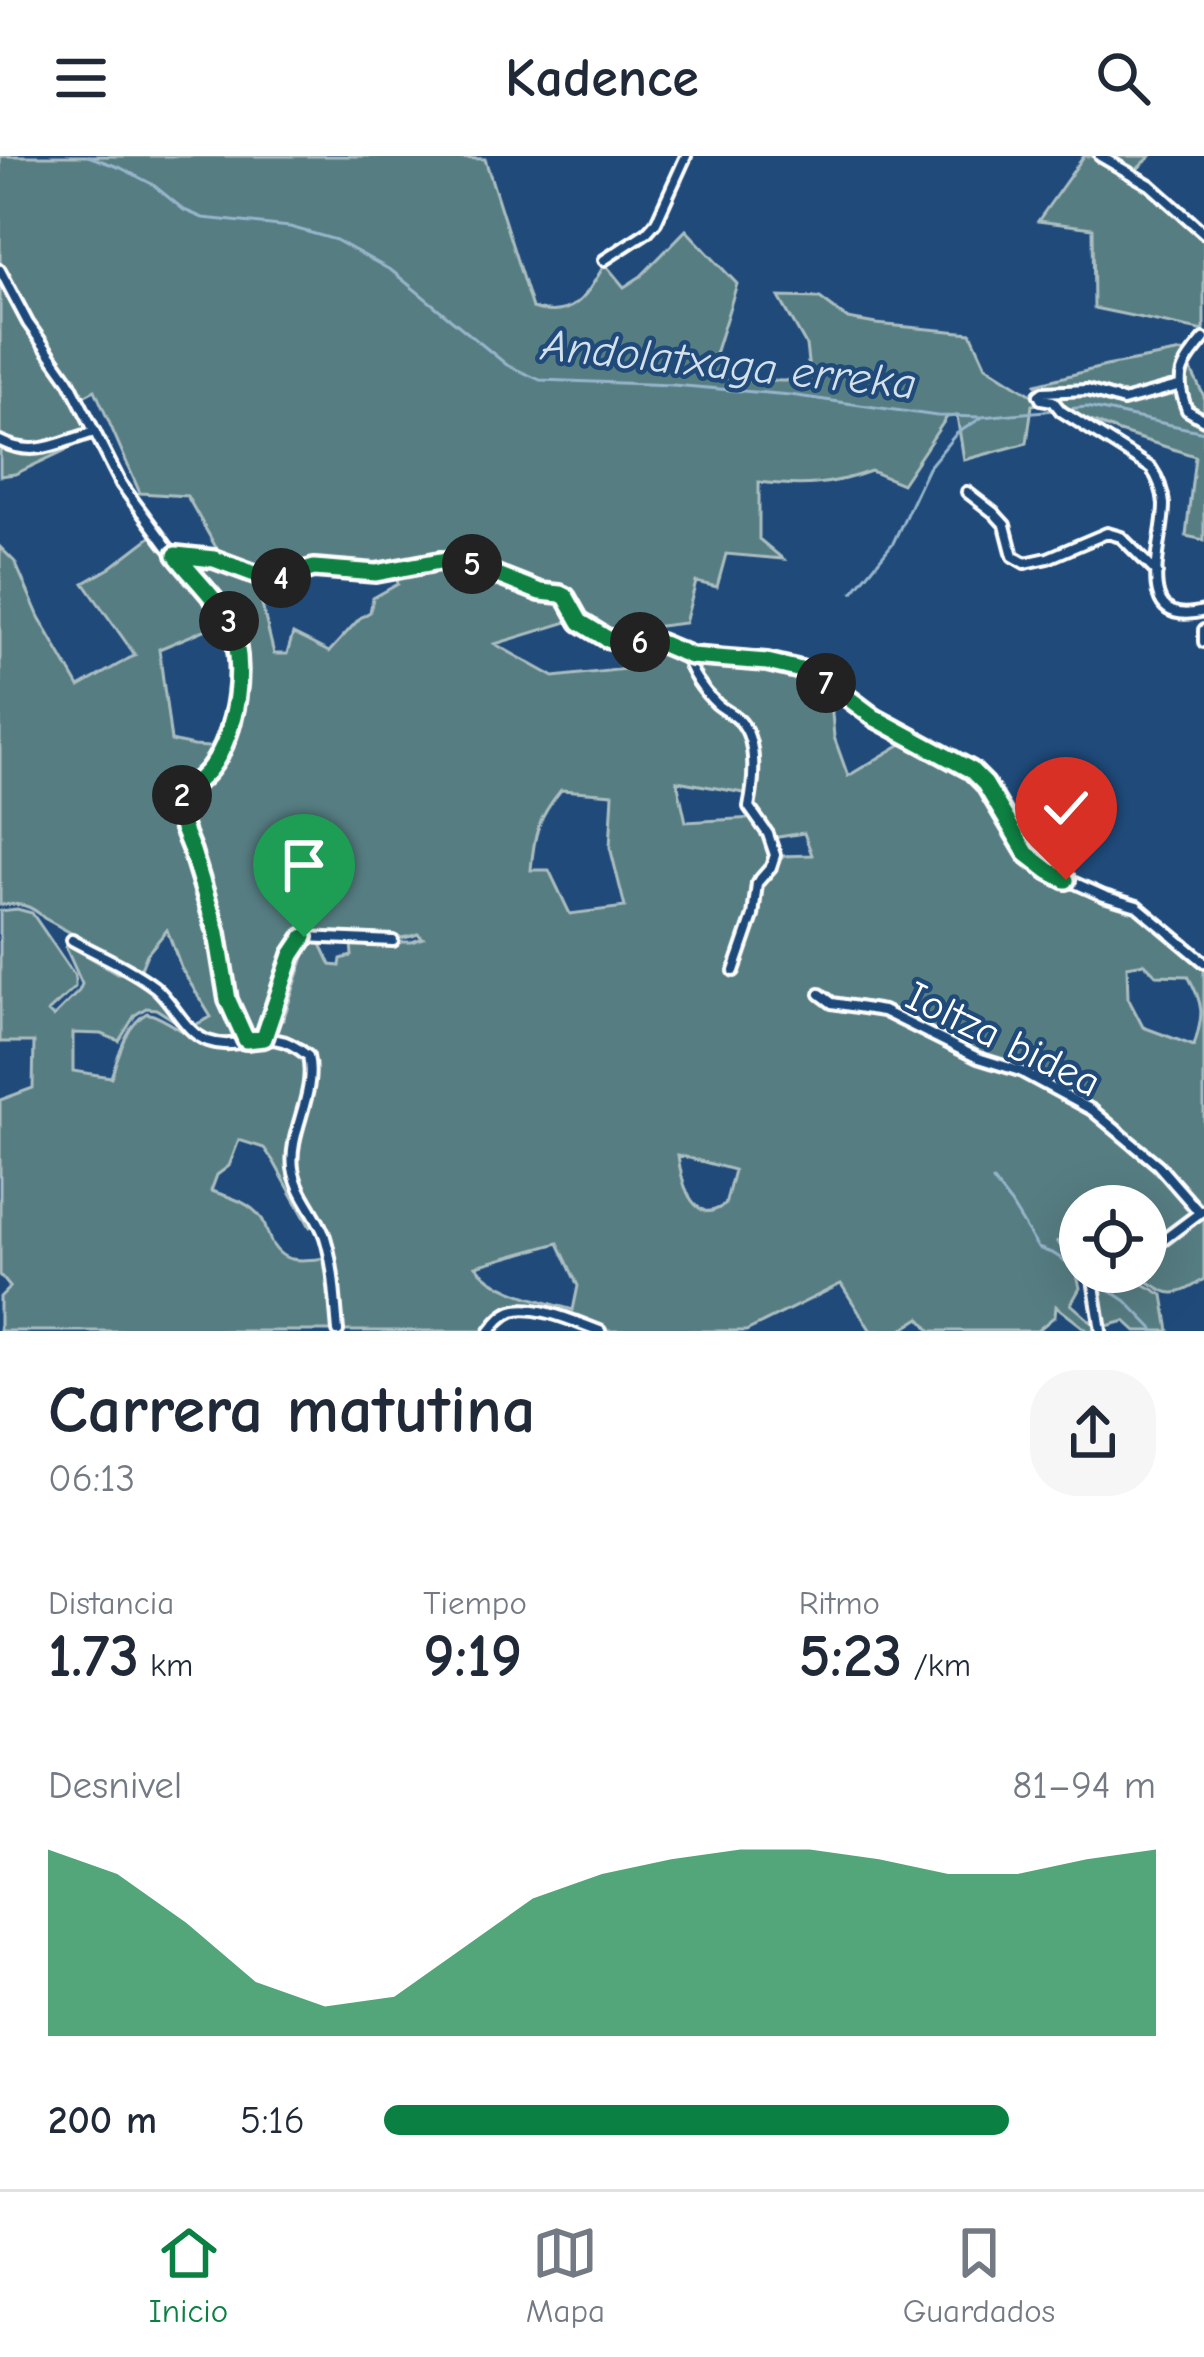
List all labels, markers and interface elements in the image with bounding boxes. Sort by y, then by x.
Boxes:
icon: menu [48,45,114,111]
icon: search [1090,45,1156,111]
text: Kadence [505,47,699,110]
water label: Andolatxaga erreka [538,318,919,410]
pin: 5 [442,534,502,594]
text: 5 [463,545,481,583]
pin: 4 [251,548,311,608]
text: 4 [273,559,289,597]
pin: 3 [199,591,259,651]
text: 3 [221,602,237,640]
pin: 6 [610,612,670,672]
text: 6 [631,623,649,661]
pin: 7 [796,653,856,713]
text: 7 [819,664,833,702]
pin [1015,757,1117,880]
pin: 2 [152,765,212,825]
icon: check [1033,775,1099,841]
text: 2 [174,776,190,814]
pin [253,814,355,937]
icon: arrive [271,832,337,898]
street label: Ioltza bidea [898,971,1108,1107]
map controls [1059,1185,1167,1293]
button: locate [1059,1185,1167,1293]
button: share [1030,1370,1156,1496]
text: Carrera matutina [48,1373,535,1449]
text: 06:13 [48,1456,135,1501]
text: Distancia [48,1584,174,1622]
text: Tiempo [423,1584,527,1622]
text: Ritmo [799,1584,880,1622]
text: 1.73 [48,1622,139,1691]
text: 9:19 [423,1622,522,1691]
text: 5:23 [799,1622,902,1691]
text: km [139,1646,193,1684]
text: /km [902,1646,971,1684]
text: Desnivel [48,1763,182,1808]
text: 81–94 m [1012,1763,1156,1808]
text: 200 m [48,2098,157,2143]
text: 5:16 [240,2098,305,2143]
tab: Inicio [149,2220,228,2330]
tab: Mapa [526,2220,605,2330]
tab: Guardados [903,2220,1055,2330]

